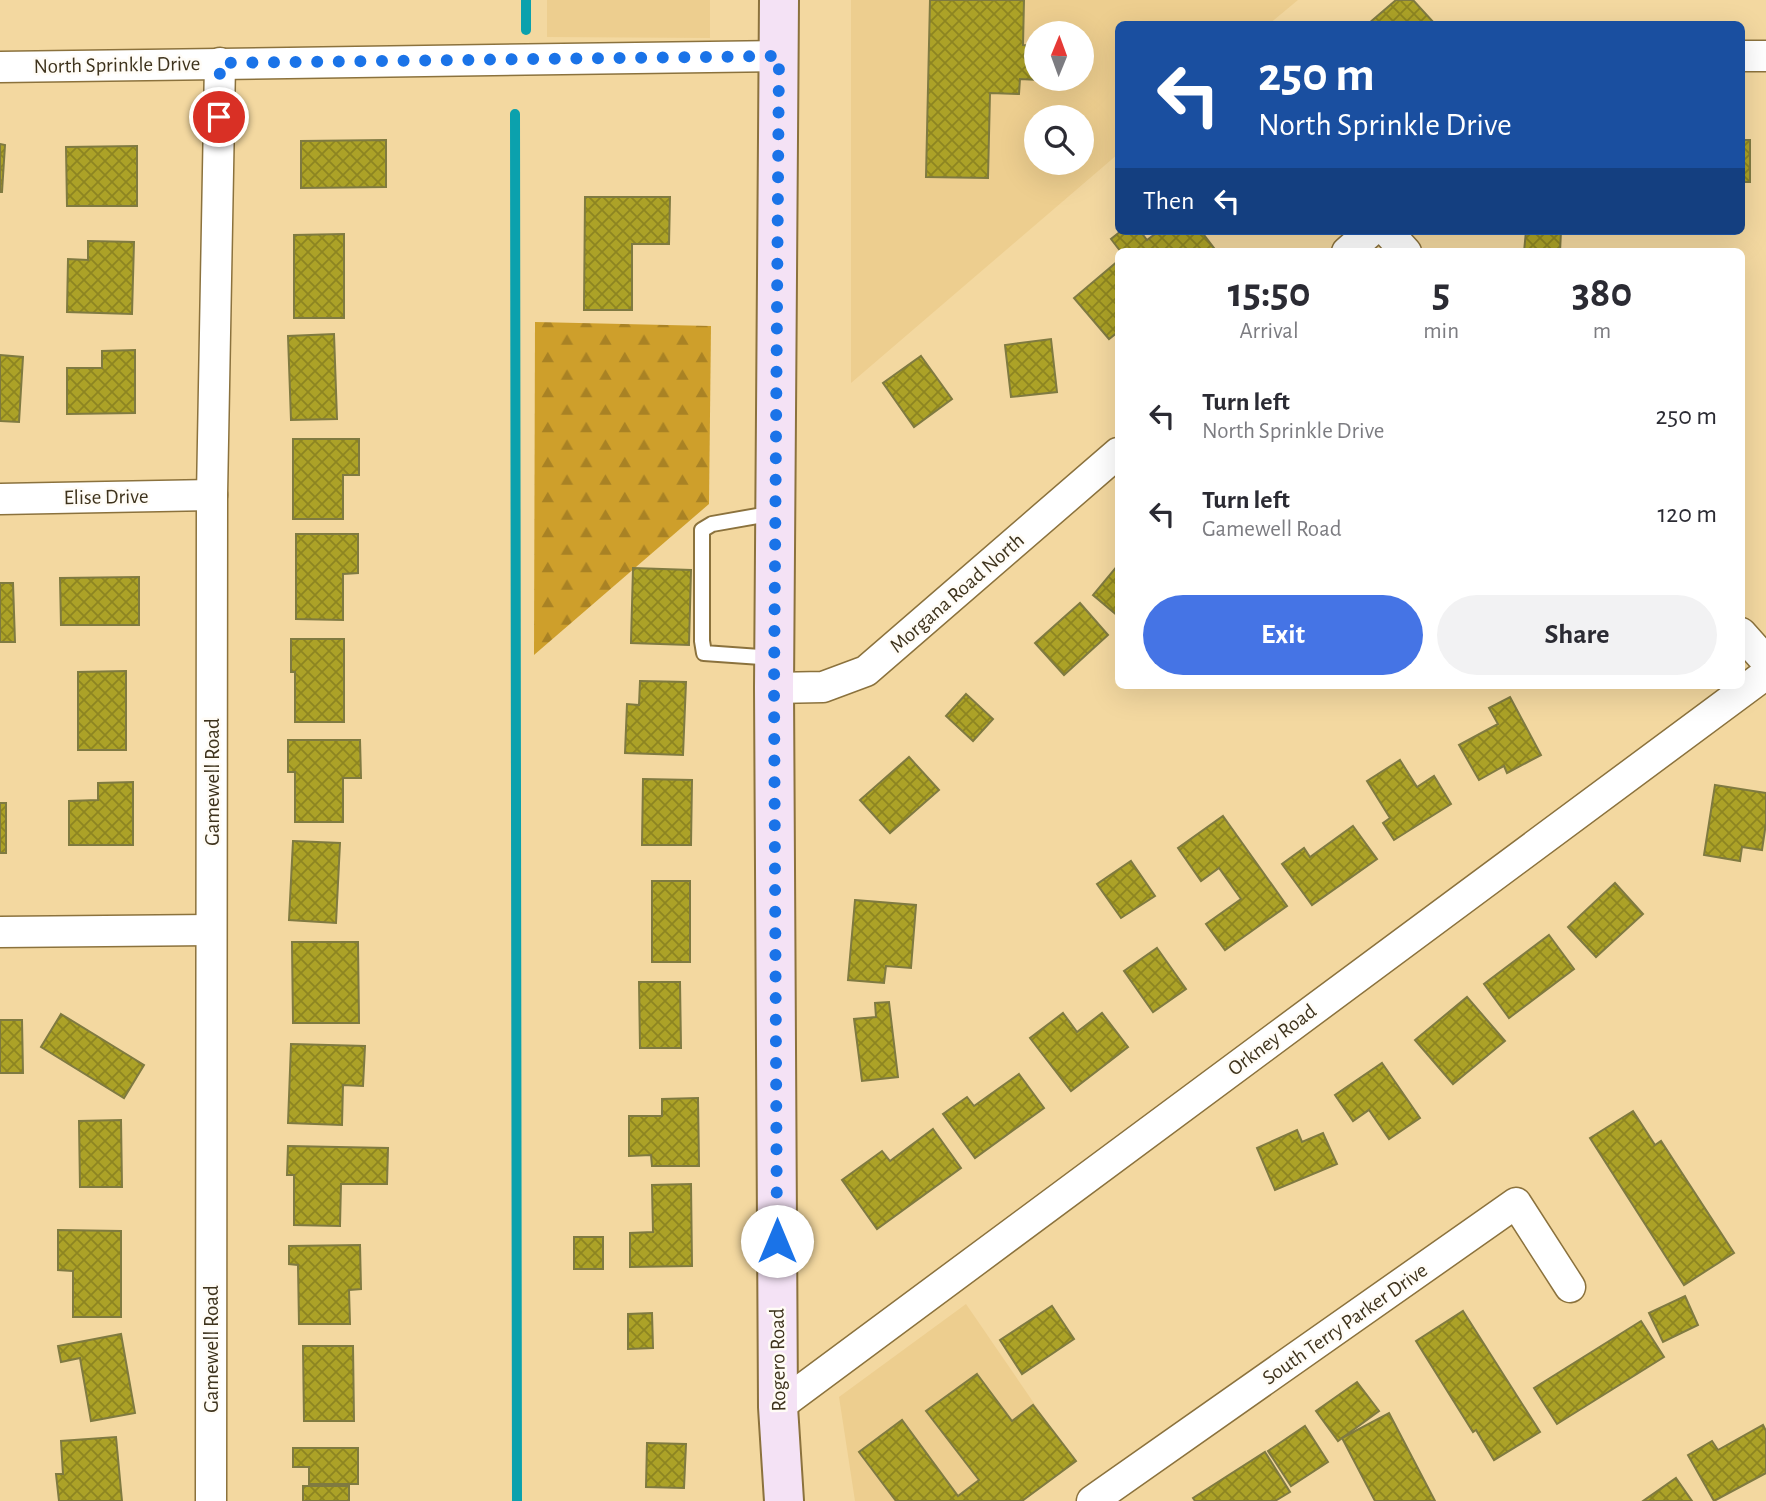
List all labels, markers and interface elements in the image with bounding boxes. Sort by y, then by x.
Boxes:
north arrow [1024,21,1094,91]
map controls [1024,21,1094,175]
icon: left [1143,49,1234,140]
text: 250 m [1258,51,1375,100]
street label: North Sprinkle Drive [34,53,200,77]
pin [189,87,249,147]
icon: arrive [200,98,238,136]
button: search [1024,105,1094,175]
text: North Sprinkle Drive [1258,109,1512,141]
icon: left [1208,182,1246,220]
text: Then [1143,188,1194,214]
text: 15:50 [1228,272,1311,314]
text: 5 [1432,272,1450,314]
text: 380 [1572,272,1632,314]
text: Arrival [1240,320,1299,343]
text: min [1423,320,1459,343]
text: m [1593,320,1611,343]
text: Turn left [1202,389,1290,415]
icon: left [1143,397,1181,435]
text: 250 m [1655,403,1717,429]
text: North Sprinkle Drive [1202,420,1384,443]
street label: Elise Drive [63,486,149,508]
text: Turn left [1202,487,1290,513]
icon: left [1143,495,1181,533]
text: 120 m [1657,501,1717,527]
text: Gamewell Road [1202,518,1342,541]
street label: Morgana Road North [886,529,1028,657]
button: Exit [1143,595,1423,675]
button: Share [1437,595,1717,675]
street label: Gamewell Road [202,718,223,846]
street label: Orkney Road [1224,1000,1320,1080]
position arrow [740,1204,814,1278]
street label: South Terry Parker Drive [1259,1259,1431,1389]
street label: Gamewell Road [201,1285,222,1413]
street label: Rogero Road [767,1308,789,1412]

